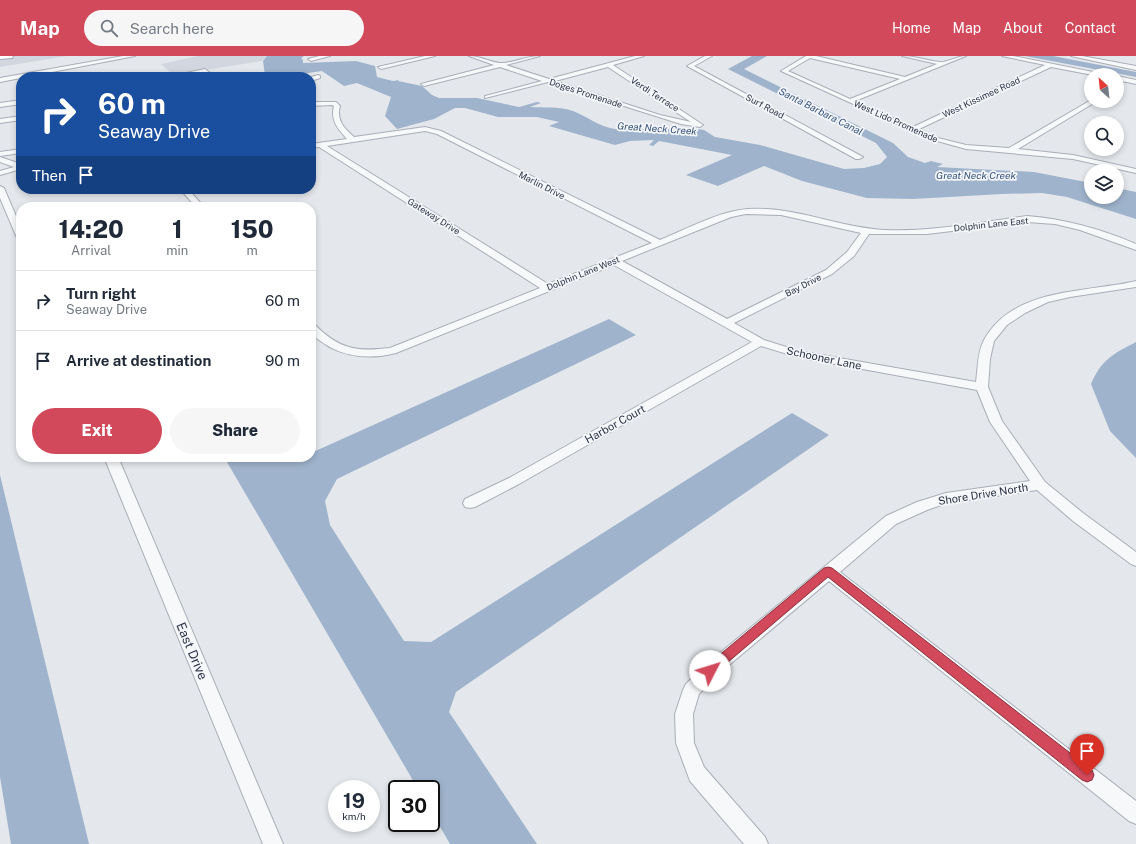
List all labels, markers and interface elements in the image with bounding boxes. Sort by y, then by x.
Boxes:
search box [84,10,364,46]
text: Map [20,17,60,39]
icon: search [98,17,120,39]
text: Search here [130,20,214,37]
text: Home [892,20,931,36]
text: Map [953,20,981,36]
text: About [1003,20,1043,36]
text: Contact [1065,20,1116,36]
north arrow [1084,68,1124,108]
map controls [1084,68,1124,204]
street label: Verdi Terrace [629,74,681,114]
street label: West Kissimee Road [940,74,1022,120]
street label: Doges Promenade [548,76,624,110]
water label: Santa Barbara Canal [777,85,865,137]
text: 60 m [98,87,166,120]
icon: right [32,88,84,140]
street label: Surf Road [744,91,786,121]
street label: West Lido Promenade [852,97,940,145]
button: search [1084,116,1124,156]
water label: Great Neck Creek [617,119,698,137]
text: Seaway Drive [98,121,210,142]
icon: arrive [75,164,97,186]
button: layers [1084,164,1124,204]
text: Then [32,167,67,184]
street label: Marlin Drive [517,169,567,201]
water label: Great Neck Creek [936,169,1016,181]
street label: Gateway Drive [406,195,462,237]
text: 14:20 [58,215,124,243]
text: 1 [172,215,183,243]
text: 150 [231,215,274,243]
street label: Dolphin Lane East [953,215,1029,233]
text: Arrival [71,243,111,258]
text: min [166,243,188,258]
text: m [247,243,258,258]
street label: Dolphin Lane West [545,253,622,293]
street label: Bay Drive [783,271,823,299]
text: Turn right [66,285,136,302]
icon: right [32,290,54,312]
text: 60 m [265,292,300,309]
text: Seaway Drive [66,302,147,317]
street label: Schooner Lane [785,344,863,372]
icon: arrive [32,350,54,372]
text: Arrive at destination [66,352,211,369]
text: 90 m [265,352,300,369]
street label: Harbor Court [583,402,647,446]
button: Exit [32,408,162,454]
button: Share [170,408,300,454]
street label: Shore Drive North [937,481,1029,507]
street label: East Drive [173,620,211,682]
position arrow [689,650,731,692]
pin [1070,734,1104,775]
icon: arrive [1076,740,1098,762]
speed limit sign: 30 [388,780,440,832]
text: 19 [343,789,365,813]
text: km/h [342,810,366,822]

